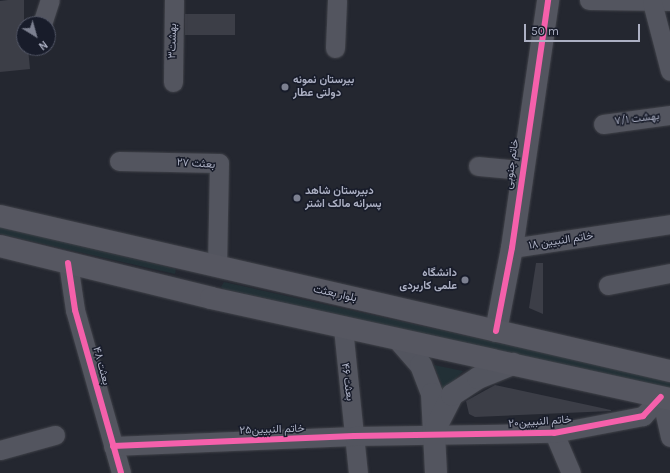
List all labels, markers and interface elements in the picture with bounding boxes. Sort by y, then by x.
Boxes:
north arrow [16,16,56,56]
scale bar [526,16,642,42]
street label: بهشت۳ [166,23,180,59]
text: 50 m [531,24,559,38]
text: N [36,38,50,53]
place label: بیرستان نمونه دولتی عطار [293,74,354,100]
marker: بیرستان نمونه دولتی عطار [280,82,290,92]
street label: بهشت ۷/۱ [614,110,660,128]
street label: خاتم جنوبی [502,138,522,190]
street label: بعثت ۲۷ [176,156,216,172]
place label: دبیرستان شاهد پسرانه مالک اشتر [305,185,382,211]
marker: دبیرستان شاهد پسرانه مالک اشتر [292,193,302,203]
street label: خاتم النبیین ۱۸ [528,229,594,253]
place label: دانشگاه علمی کاربردی [399,267,457,293]
marker: دانشگاه علمی کاربردی [460,275,470,285]
street label: بلوار بعثت [312,283,358,305]
street label: بعثت ۴۸ [90,345,112,387]
street label: بعثت ۴۶ [338,362,356,402]
street label: خاتم النبیین۲۰ [508,413,572,431]
street label: خاتم النبیین۲۵ [239,422,305,438]

